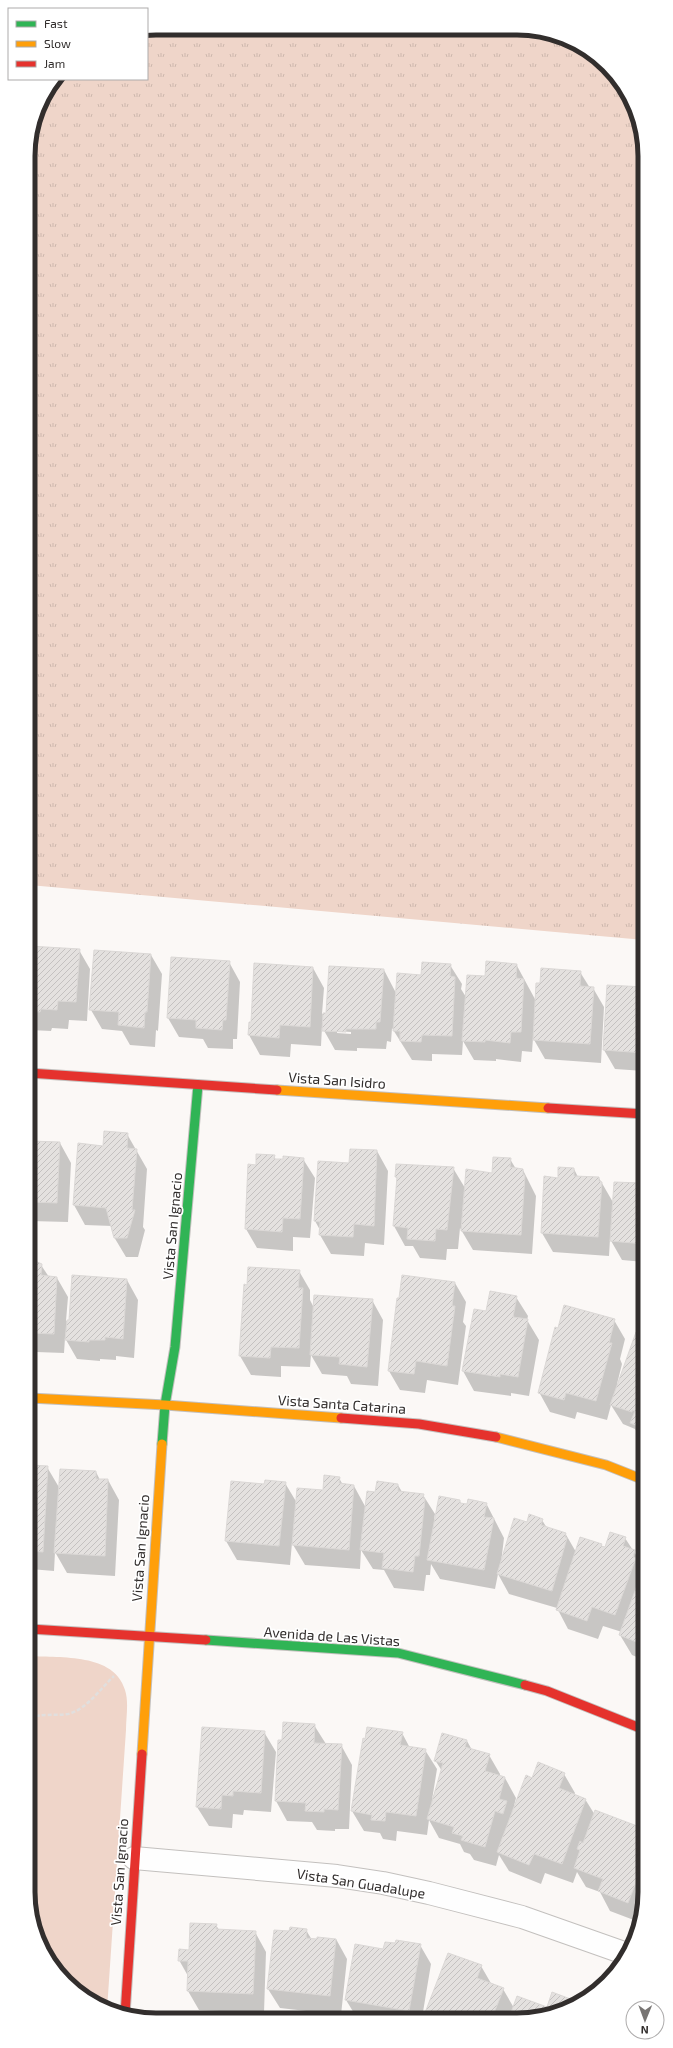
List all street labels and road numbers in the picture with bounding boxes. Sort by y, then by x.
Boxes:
street label: Vista San Isidro [288,1068,386,1092]
street label: Vista San Ignacio [159,1172,185,1280]
street label: Vista Santa Catarina [277,1391,407,1417]
street label: Vista San Ignacio [128,1494,152,1602]
street label: Avenida de Las Vistas [263,1623,401,1649]
street label: Vista San Ignacio [107,1818,131,1926]
street label: Vista San Guadalupe [295,1864,427,1902]

